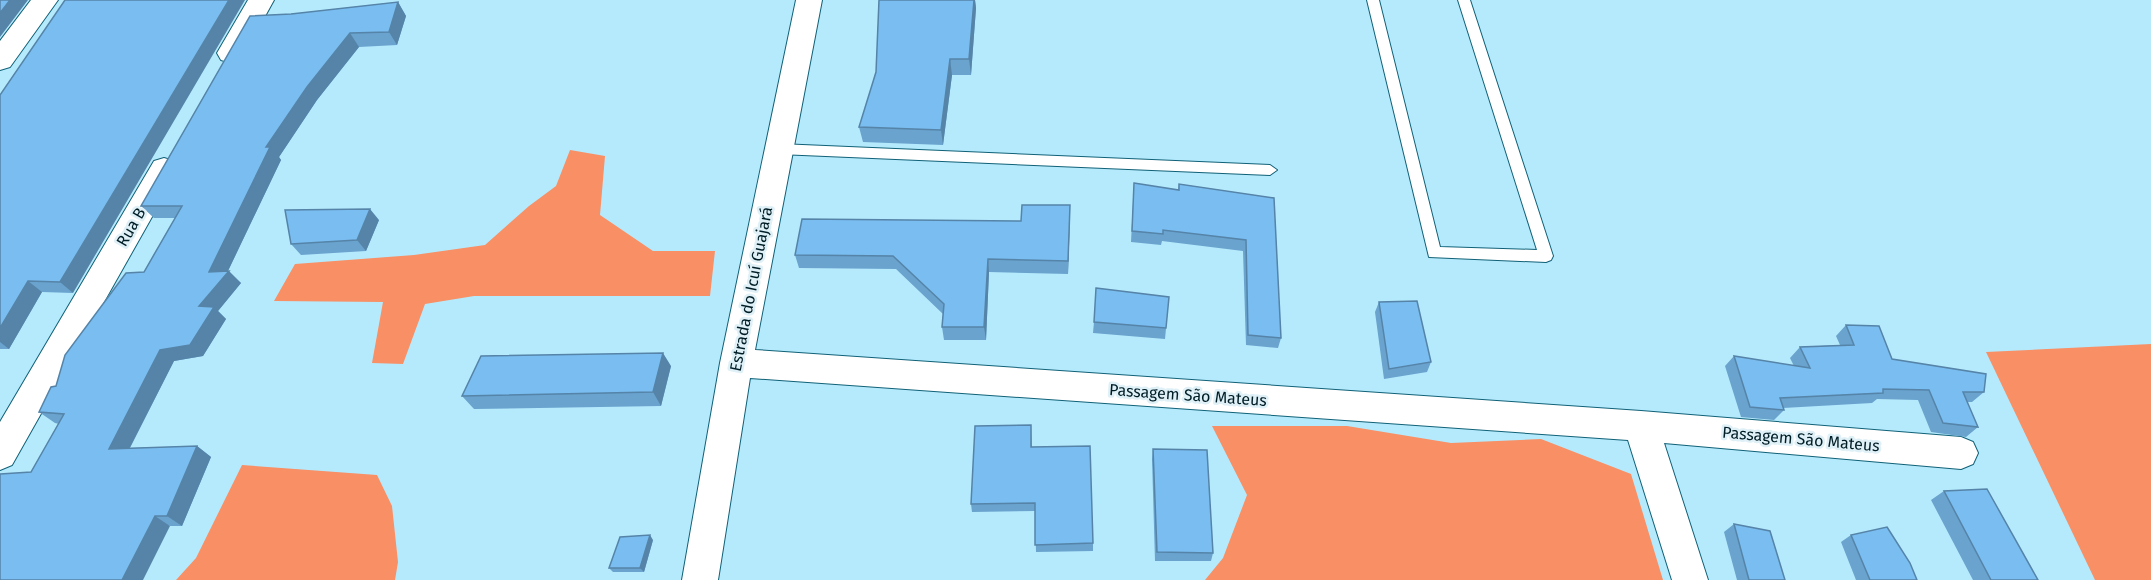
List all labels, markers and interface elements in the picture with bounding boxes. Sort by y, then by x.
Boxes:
street label: Rua B [112,204,150,250]
street label: Estrada do Icuí Guajará [726,205,776,373]
street label: Passagem São Mateus [1108,380,1268,410]
street label: Passagem São Mateus [1721,423,1881,455]

